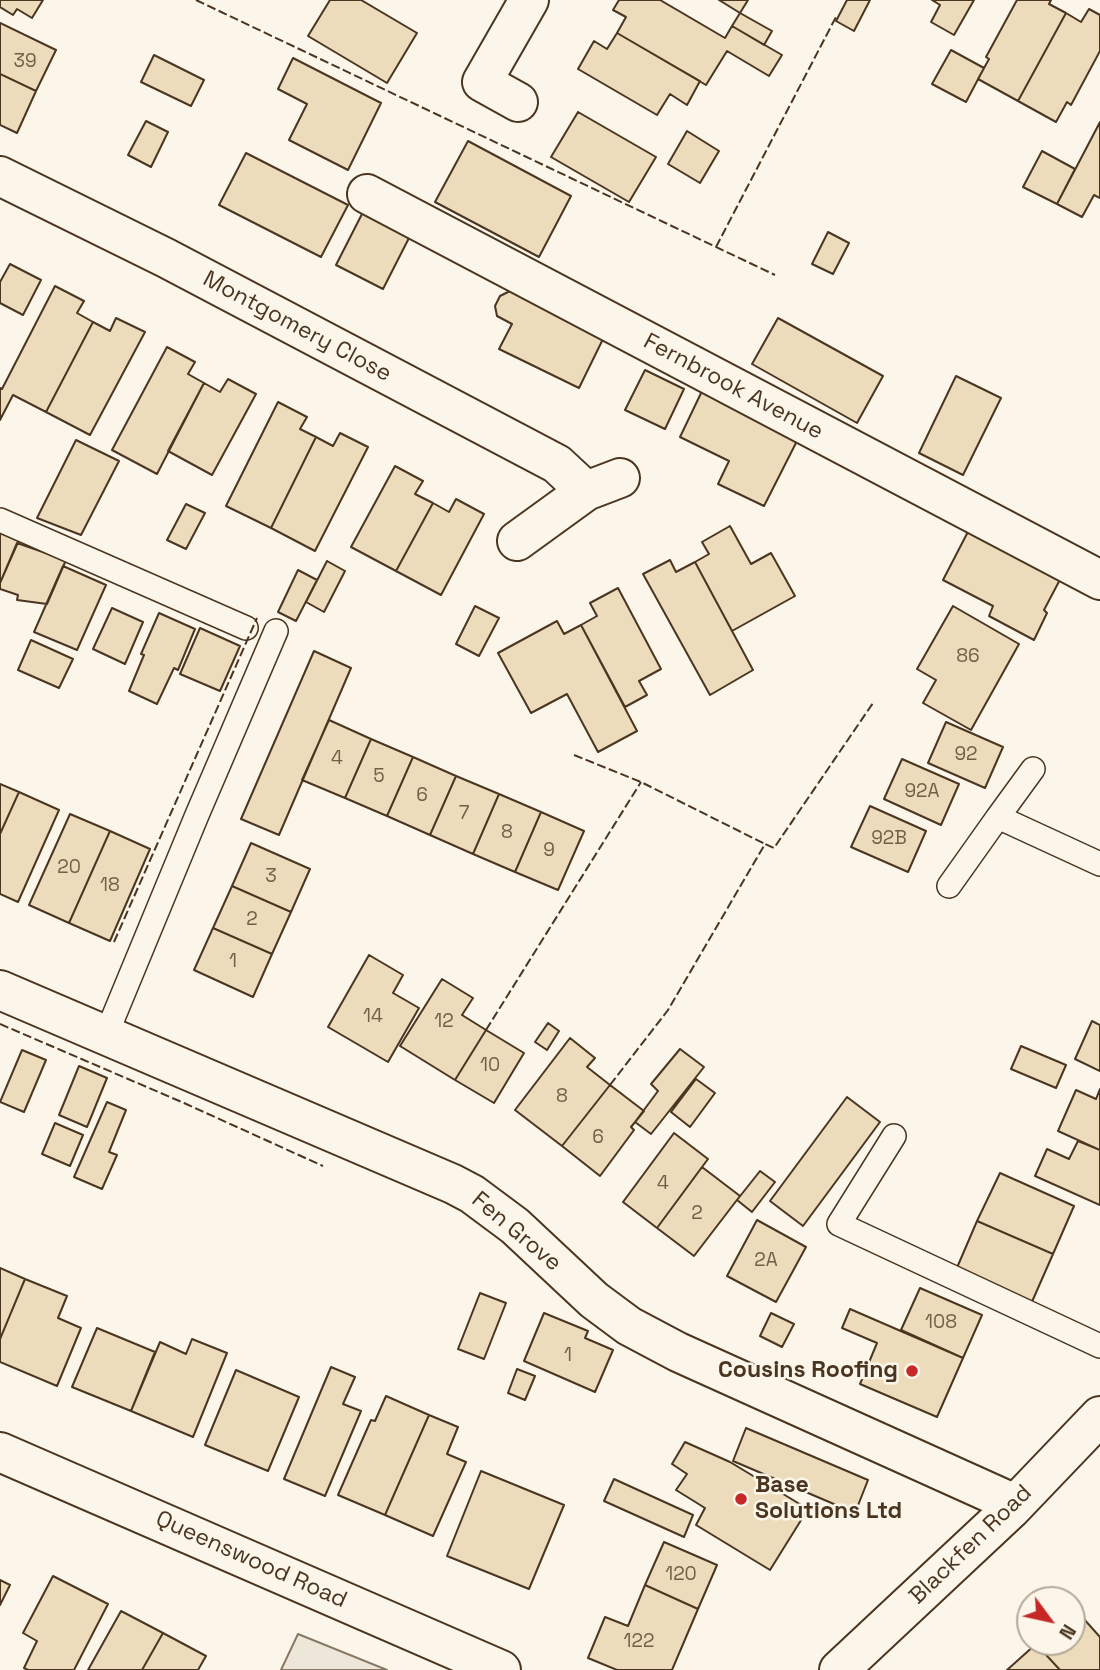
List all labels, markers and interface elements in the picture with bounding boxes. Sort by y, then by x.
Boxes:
house number: 39 [13,51,37,73]
street label: Montgomery Close [198,266,396,388]
street label: Fernbrook Avenue [638,328,828,446]
house number: 86 [956,646,980,668]
house number: 92 [954,744,978,766]
house number: 4 [331,748,343,770]
house number: 5 [373,766,385,788]
house number: 92A [904,781,940,803]
house number: 6 [416,785,428,807]
house number: 7 [459,803,469,825]
house number: 8 [501,822,513,844]
house number: 92B [871,828,907,850]
house number: 9 [543,840,555,862]
house number: 20 [57,857,81,879]
house number: 3 [265,866,277,888]
house number: 18 [100,875,120,897]
house number: 2 [246,909,258,931]
house number: 1 [229,951,237,973]
house number: 14 [363,1006,383,1028]
house number: 12 [434,1011,454,1033]
house number: 10 [480,1055,500,1077]
house number: 8 [556,1086,568,1108]
house number: 6 [592,1127,604,1149]
house number: 4 [657,1173,669,1195]
street label: Fen Grove [466,1187,566,1277]
house number: 2 [691,1203,703,1225]
house number: 2A [754,1250,778,1272]
house number: 108 [925,1312,957,1334]
house number: 1 [564,1345,572,1367]
place label: Cousins Roofing [718,1357,898,1385]
marker: Cousins Roofing [904,1363,920,1379]
place label: Base Solutions Ltd [755,1472,902,1526]
street label: Blackfen Road [904,1480,1038,1610]
marker: Base Solutions Ltd [733,1491,749,1507]
street label: Queenswood Road [151,1505,351,1615]
house number: 120 [665,1564,697,1586]
north arrow [1016,1586,1086,1656]
text: N [1053,1619,1081,1644]
house number: 122 [624,1631,654,1653]

